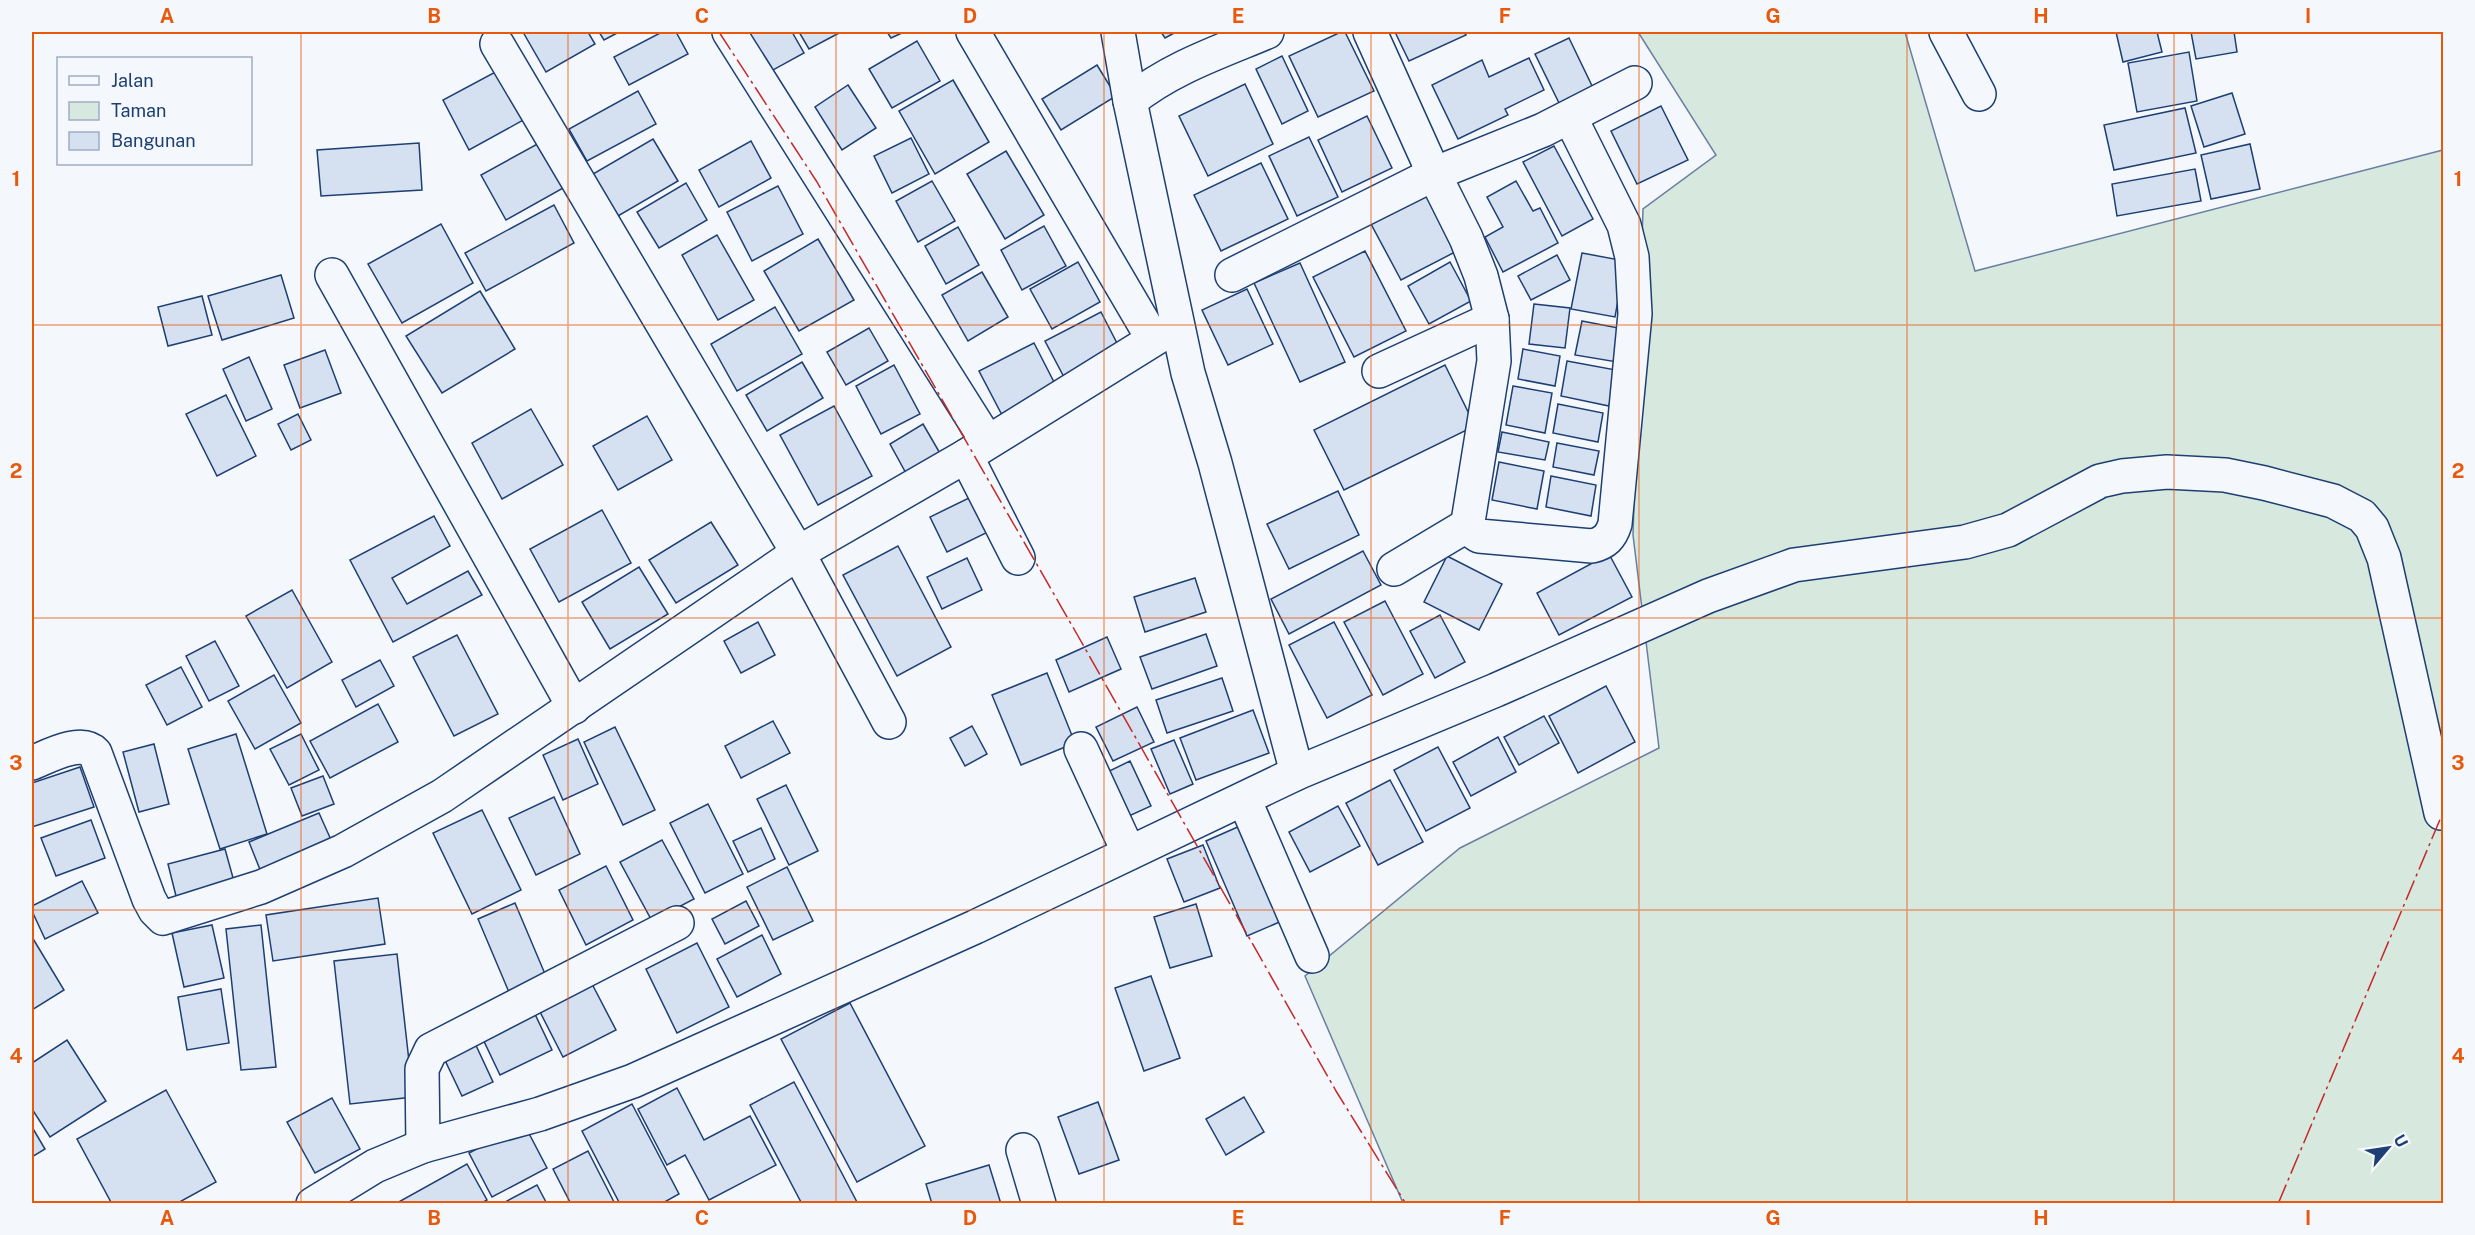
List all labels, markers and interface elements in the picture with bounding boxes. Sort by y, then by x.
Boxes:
text: A [160,4,174,28]
text: B [427,4,441,28]
text: C [695,4,709,28]
text: D [963,4,977,28]
text: E [1232,4,1244,28]
text: F [1499,4,1511,28]
text: G [1765,4,1781,28]
text: H [2033,4,2049,28]
text: I [2305,4,2311,28]
legend [57,57,252,165]
text: Jalan [111,70,154,91]
text: Taman [111,100,166,121]
text: Bangunan [111,130,196,151]
text: 1 [12,167,20,191]
text: 1 [2454,167,2462,191]
text: 2 [10,459,22,483]
text: 2 [2452,459,2464,483]
text: 3 [9,751,23,775]
text: 3 [2451,751,2465,775]
text: 4 [9,1044,23,1068]
text: 4 [2451,1044,2465,1068]
north arrow [2358,1118,2418,1178]
text: U [2390,1131,2412,1151]
text: A [160,1206,174,1230]
text: B [427,1206,441,1230]
text: C [695,1206,709,1230]
text: D [963,1206,977,1230]
text: E [1232,1206,1244,1230]
text: F [1499,1206,1511,1230]
text: G [1765,1206,1781,1230]
text: H [2033,1206,2049,1230]
text: I [2305,1206,2311,1230]

